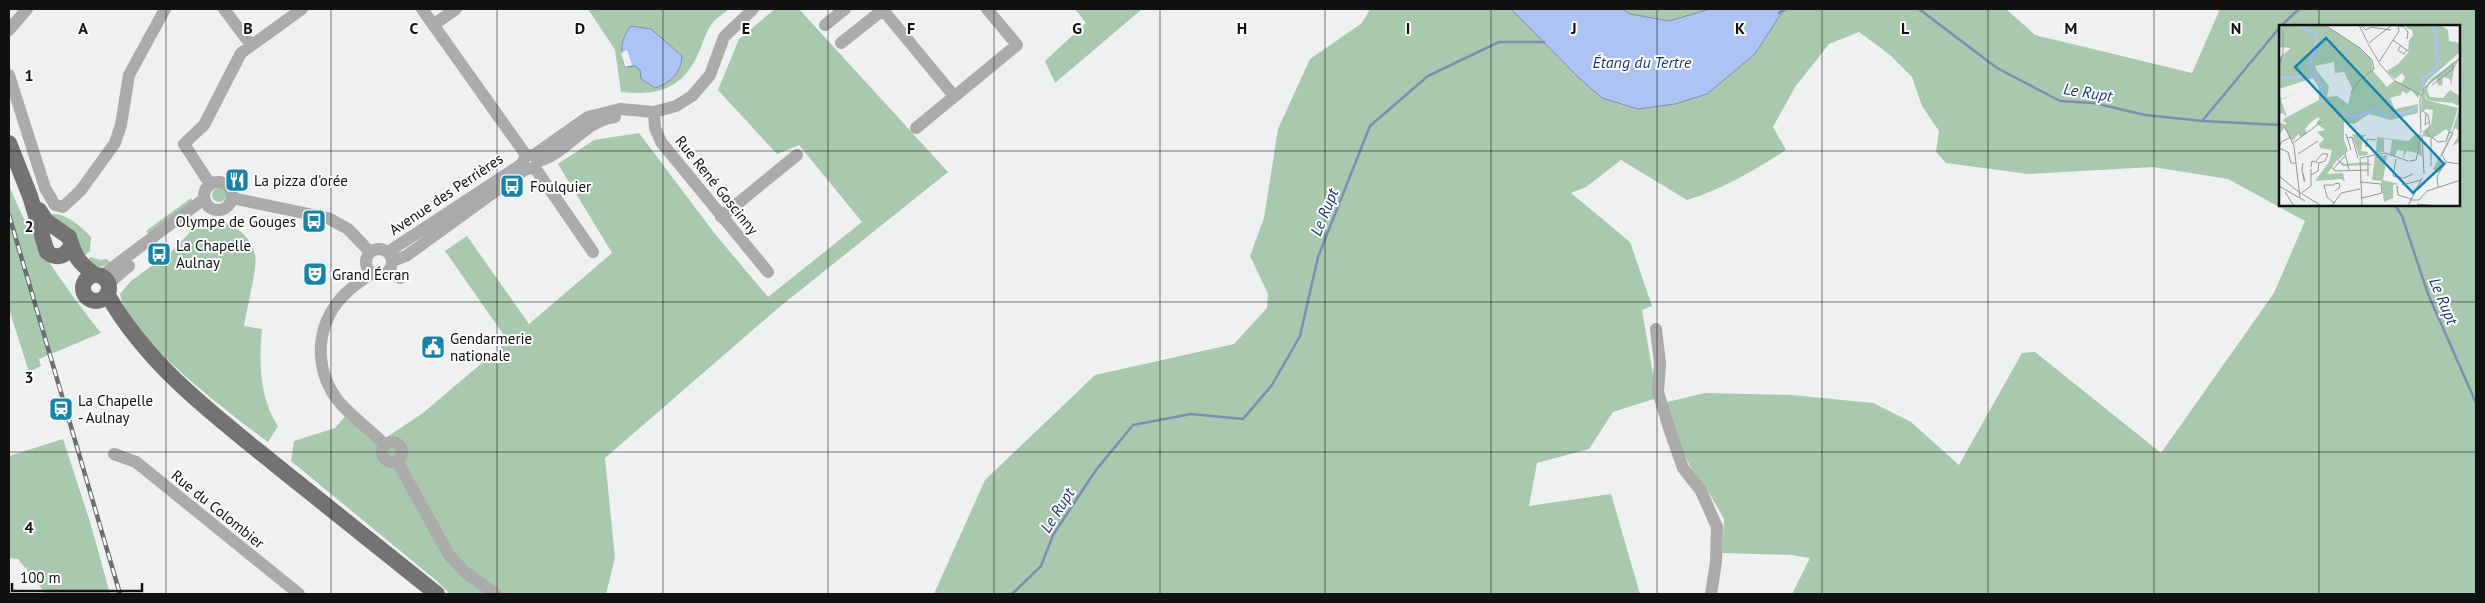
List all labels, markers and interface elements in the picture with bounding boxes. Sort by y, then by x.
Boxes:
text: A [78,18,88,38]
text: B [243,18,253,38]
text: C [410,18,419,38]
text: D [575,18,585,38]
text: E [742,18,750,38]
text: F [907,18,915,38]
text: G [1072,18,1082,38]
text: H [1237,18,1247,38]
text: I [1406,18,1410,38]
text: J [1570,18,1577,38]
text: K [1735,18,1745,38]
text: L [1901,18,1910,38]
text: M [2065,18,2077,38]
text: N [2231,18,2241,38]
inset map [2279,25,2460,206]
water label: Étang du Tertre [1593,52,1692,72]
text: 1 [24,65,34,85]
water label: Le Rupt [2062,78,2115,106]
street label: Rue René Goscinny [671,132,763,238]
street label: Avenue des Perrières [385,149,507,239]
restaurant icon: La pizza d'orée [224,167,250,193]
place label: La pizza d'orée [254,171,348,190]
bus stop icon: Foulquier [499,173,525,199]
place label: Foulquier [530,177,591,196]
water label: Le Rupt [1306,185,1343,238]
bus stop icon: Olympe de Gouges [301,208,327,234]
place label: Olympe de Gouges [175,212,296,231]
text: 2 [24,216,34,236]
place label: La Chapelle Aulnay [176,236,251,272]
bus stop icon: La Chapelle Aulnay [146,241,172,267]
theatre icon: Grand Écran [302,261,328,287]
place label: Grand Écran [332,265,410,284]
water label: Le Rupt [2425,275,2463,328]
place label: Gendarmerie nationale [450,329,532,365]
public building icon: Gendarmerie nationale [420,334,446,360]
text: 3 [24,367,34,387]
place label: La Chapelle - Aulnay [78,391,153,427]
station icon: La Chapelle - Aulnay [48,396,74,422]
street label: Rue du Colombier [168,466,268,552]
water label: Le Rupt [1036,483,1079,536]
text: 4 [24,517,34,537]
scale bar [12,560,142,592]
text: 100 m [20,568,61,587]

